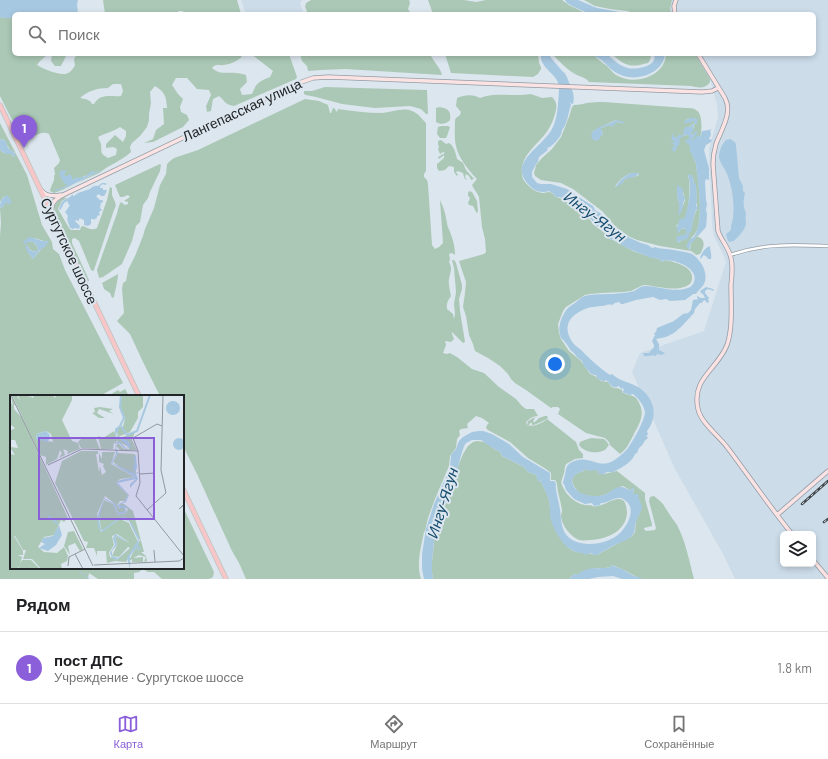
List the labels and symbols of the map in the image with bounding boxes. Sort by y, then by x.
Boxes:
street label: Лангепасская улица [179,74,304,145]
pin: 1 [11,115,37,148]
water label: Ингу-Ягун [561,187,630,245]
street label: Сургутское шоссе [37,195,102,307]
your location [545,354,565,374]
inset map [10,395,184,569]
water label: Ингу-Ягун [423,465,461,540]

